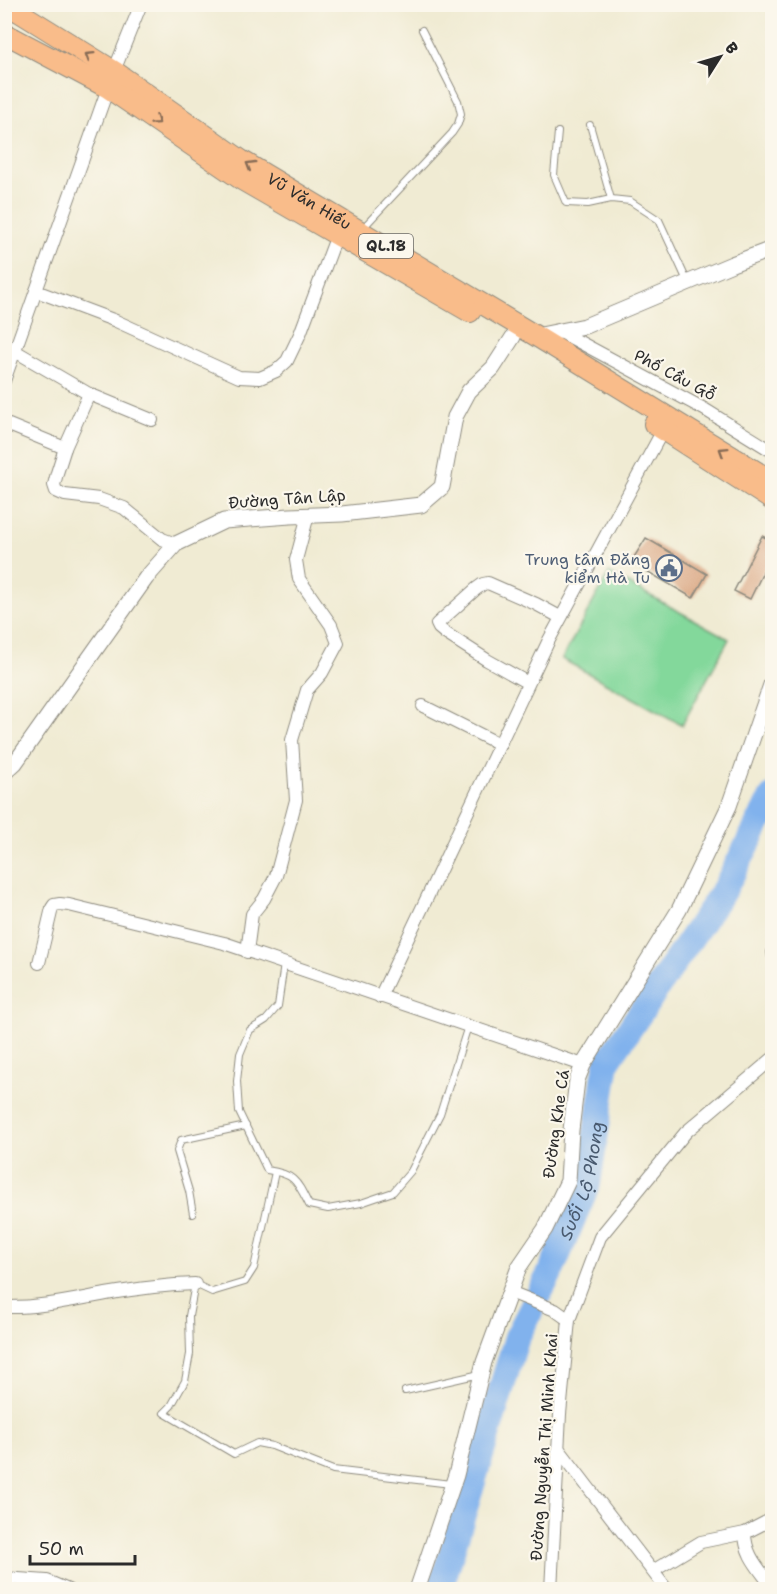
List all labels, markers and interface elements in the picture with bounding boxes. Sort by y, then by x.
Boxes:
north arrow [690,27,750,87]
text: B [720,38,743,59]
one-way arrow [85,51,95,63]
one-way arrow [150,114,161,125]
one-way arrow [246,161,256,173]
street label: Vũ Văn Hiếu [263,167,355,234]
road number: QL.18 [359,234,413,258]
street label: Phố Cầu Gỗ [630,345,720,405]
one-way arrow [719,446,729,458]
street label: Đường Tân Lập [228,484,346,514]
place label: Trung tâm Đăng kiểm Hà Tu [525,549,650,588]
public building icon: Trung tâm Đăng kiểm Hà Tu [654,553,684,583]
street label: Đường Khe Cá [538,1068,574,1180]
water label: Suối Lộ Phong [554,1120,610,1243]
street label: Đường Nguyễn Thị Minh Khai [526,1333,562,1561]
scale bar [30,1528,135,1566]
text: 50 m [39,1537,84,1561]

